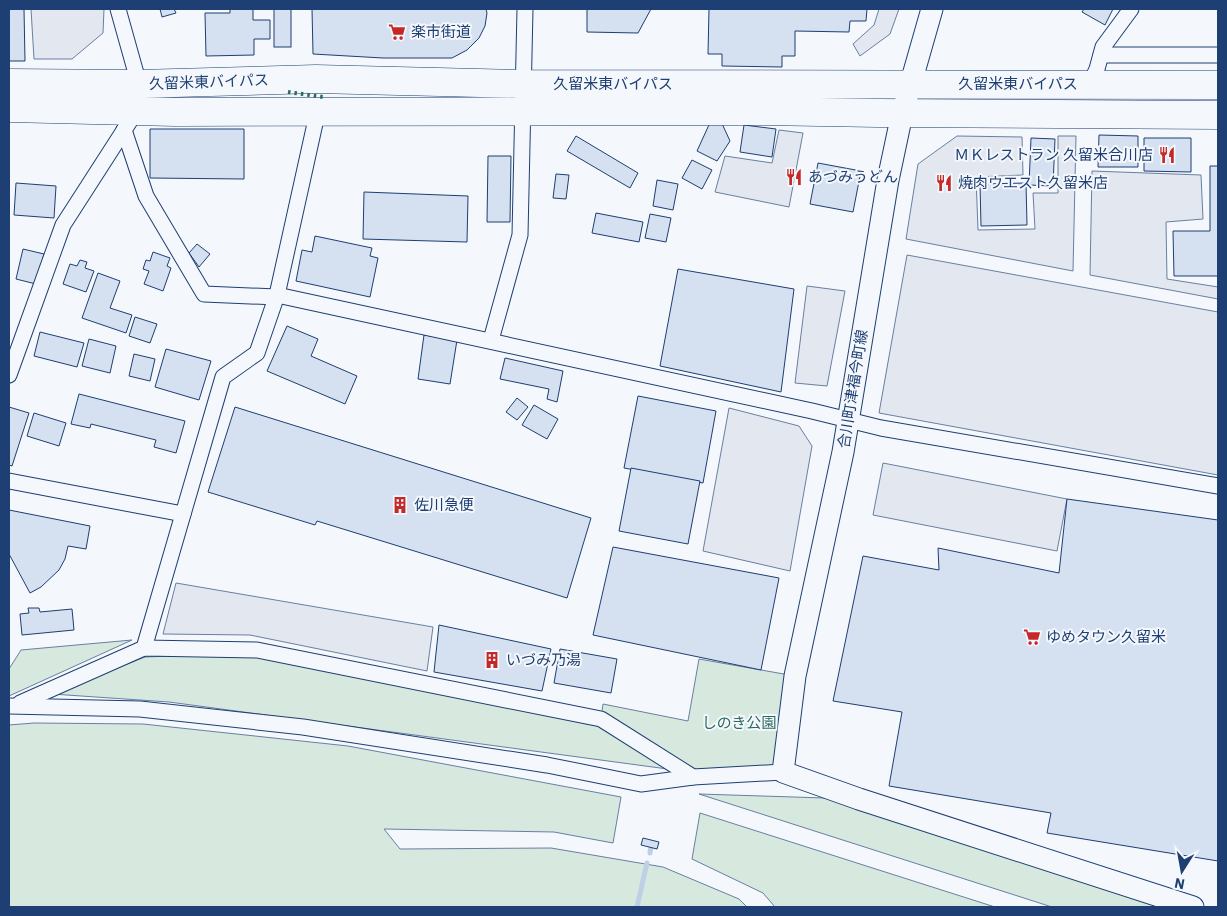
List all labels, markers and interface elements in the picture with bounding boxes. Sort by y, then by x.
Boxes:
supermarket icon: 楽市街道 [387,22,407,42]
place label: 楽市街道 [411,22,471,41]
street label: 久留米東バイパス [149,70,269,93]
street label: 久留米東バイパス [553,74,673,93]
street label: 久留米東バイパス [958,74,1078,93]
place label: ＭＫレストラン 久留米合川店 [954,145,1153,164]
restaurant icon: ＭＫレストラン 久留米合川店 [1157,145,1177,165]
restaurant icon: あづみうどん [784,167,804,187]
place label: あづみうどん [808,167,898,186]
restaurant icon: 焼肉ウエスト久留米店 [934,173,954,193]
place label: 焼肉ウエスト久留米店 [958,173,1108,192]
street label: 合川町津福今町線 [834,328,871,450]
building icon: 佐川急便 [390,495,410,515]
place label: 佐川急便 [414,495,474,514]
supermarket icon: ゆめタウン久留米 [1022,627,1042,647]
place label: ゆめタウン久留米 [1046,627,1166,646]
building icon: いづみ乃湯 [482,650,502,670]
place label: いづみ乃湯 [506,650,581,669]
park label: しのき公園 [702,713,776,732]
north arrow [1157,846,1207,896]
text: N [1173,874,1186,894]

